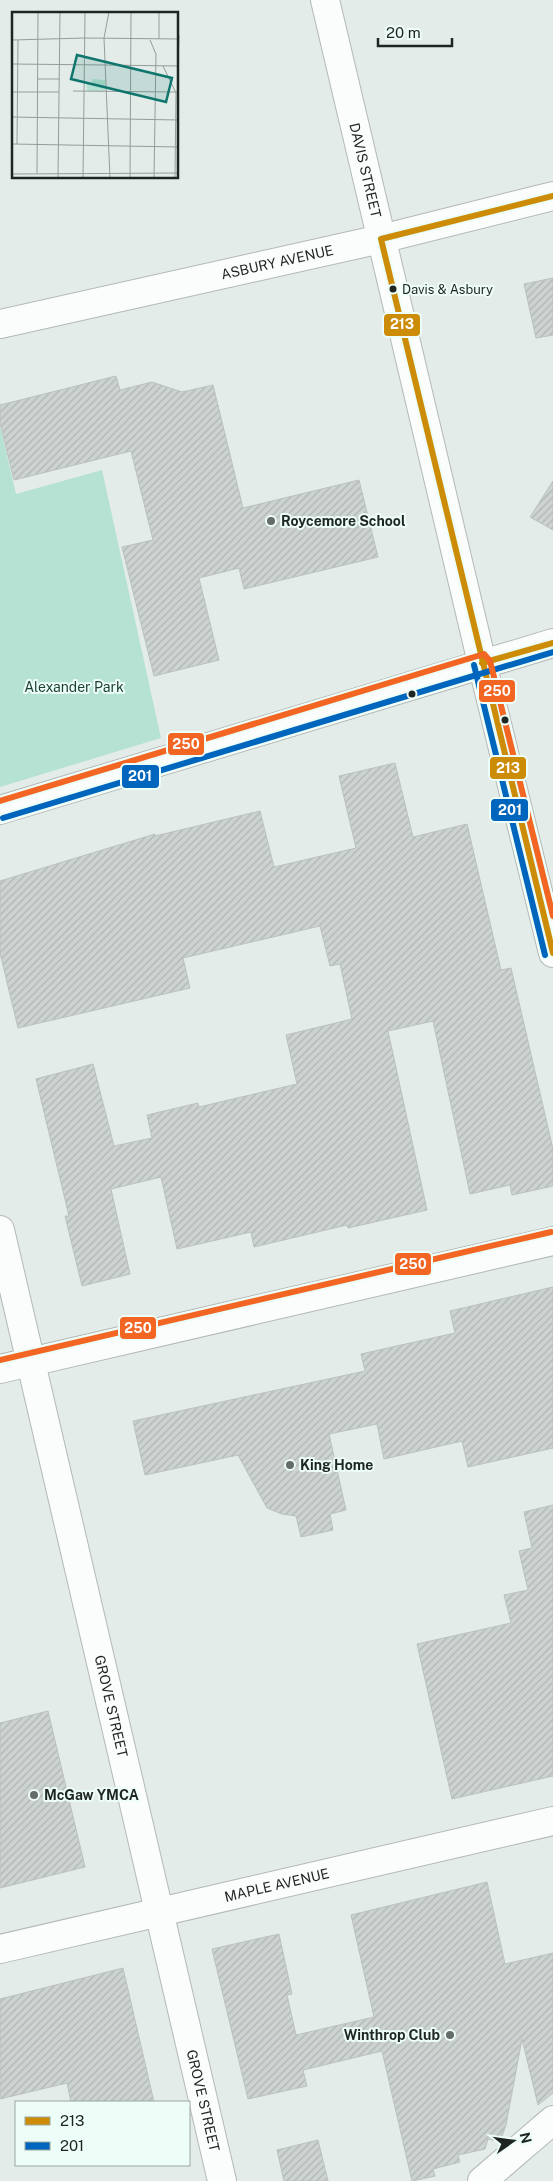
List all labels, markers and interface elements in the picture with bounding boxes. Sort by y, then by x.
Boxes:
inset map [12,12,179,179]
scale bar [378,15,452,47]
text: 20 m [386,24,421,41]
street label: DAVIS STREET [346,121,384,219]
street label: ASBURY AVENUE [219,242,335,282]
place label: Davis & Asbury [402,282,493,297]
marker: Davis & Asbury [388,284,398,294]
line badge: 213 [383,313,421,337]
text: 213 [390,316,414,332]
place label: Roycemore School [281,513,406,529]
marker: Roycemore School [265,515,277,527]
park label: Alexander Park [24,679,124,695]
line badge: 250 [478,679,516,703]
text: 250 [483,683,511,699]
unlabelled marker [407,689,417,699]
unlabelled marker [500,715,510,725]
line badge: 250 [167,732,205,756]
text: 250 [172,736,200,752]
line badge: 213 [489,756,527,780]
text: 213 [496,760,520,776]
line badge: 201 [121,764,160,789]
text: 201 [128,768,152,784]
line badge: 201 [490,798,529,822]
text: 201 [498,802,522,818]
line badge: 250 [394,1252,432,1276]
text: 250 [399,1256,427,1272]
line badge: 250 [119,1316,157,1340]
text: 250 [124,1320,152,1336]
place label: King Home [300,1457,373,1473]
marker: King Home [284,1459,296,1471]
street label: GROVE STREET [92,1654,131,1759]
place label: McGaw YMCA [44,1787,139,1803]
marker: McGaw YMCA [28,1789,40,1801]
street label: MAPLE AVENUE [223,1865,331,1905]
place label: Winthrop Club [344,2027,440,2043]
marker: Winthrop Club [444,2029,456,2041]
street label: GROVE STREET [184,2048,223,2153]
legend [15,2101,190,2166]
text: 213 [60,2112,85,2129]
north arrow [488,2116,538,2166]
text: N [517,2131,535,2145]
text: 201 [60,2137,84,2154]

